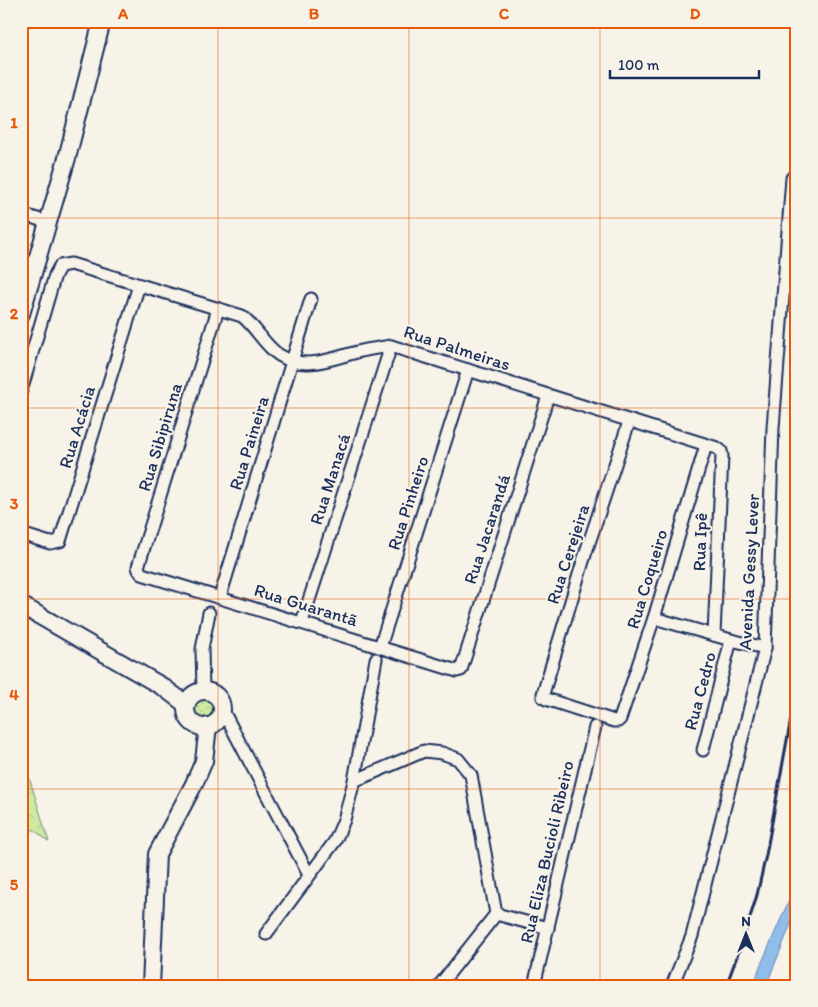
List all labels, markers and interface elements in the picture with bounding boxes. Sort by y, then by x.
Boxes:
text: A [117,4,129,23]
text: B [309,4,320,23]
text: C [499,4,510,23]
text: D [690,4,701,23]
scale bar [610,48,759,80]
text: 100 m [618,56,660,74]
text: 1 [10,113,18,132]
text: 2 [10,304,19,323]
street label: Rua Palmeiras [401,320,513,376]
street label: Rua Sibipiruna [133,379,187,494]
street label: Rua Acácia [54,382,100,471]
street label: Rua Paineira [224,393,274,493]
street label: Rua Manacá [305,430,355,527]
street label: Rua Pinheiro [382,453,434,553]
street label: Rua Jacarandá [459,471,515,587]
street label: Avenida Gessy Lever [734,493,764,651]
text: 3 [10,494,19,513]
street label: Rua Cerejeira [541,501,595,607]
street label: Rua Ipê [688,512,712,572]
street label: Rua Coqueiro [621,527,673,631]
street label: Rua Guarantã [251,579,361,631]
street label: Rua Cedro [679,650,721,732]
text: 4 [9,685,19,704]
street label: Rua Eliza Bucioli Ribeiro [515,759,579,945]
text: 5 [10,875,19,894]
north arrow [720,910,770,960]
text: N [741,913,751,930]

